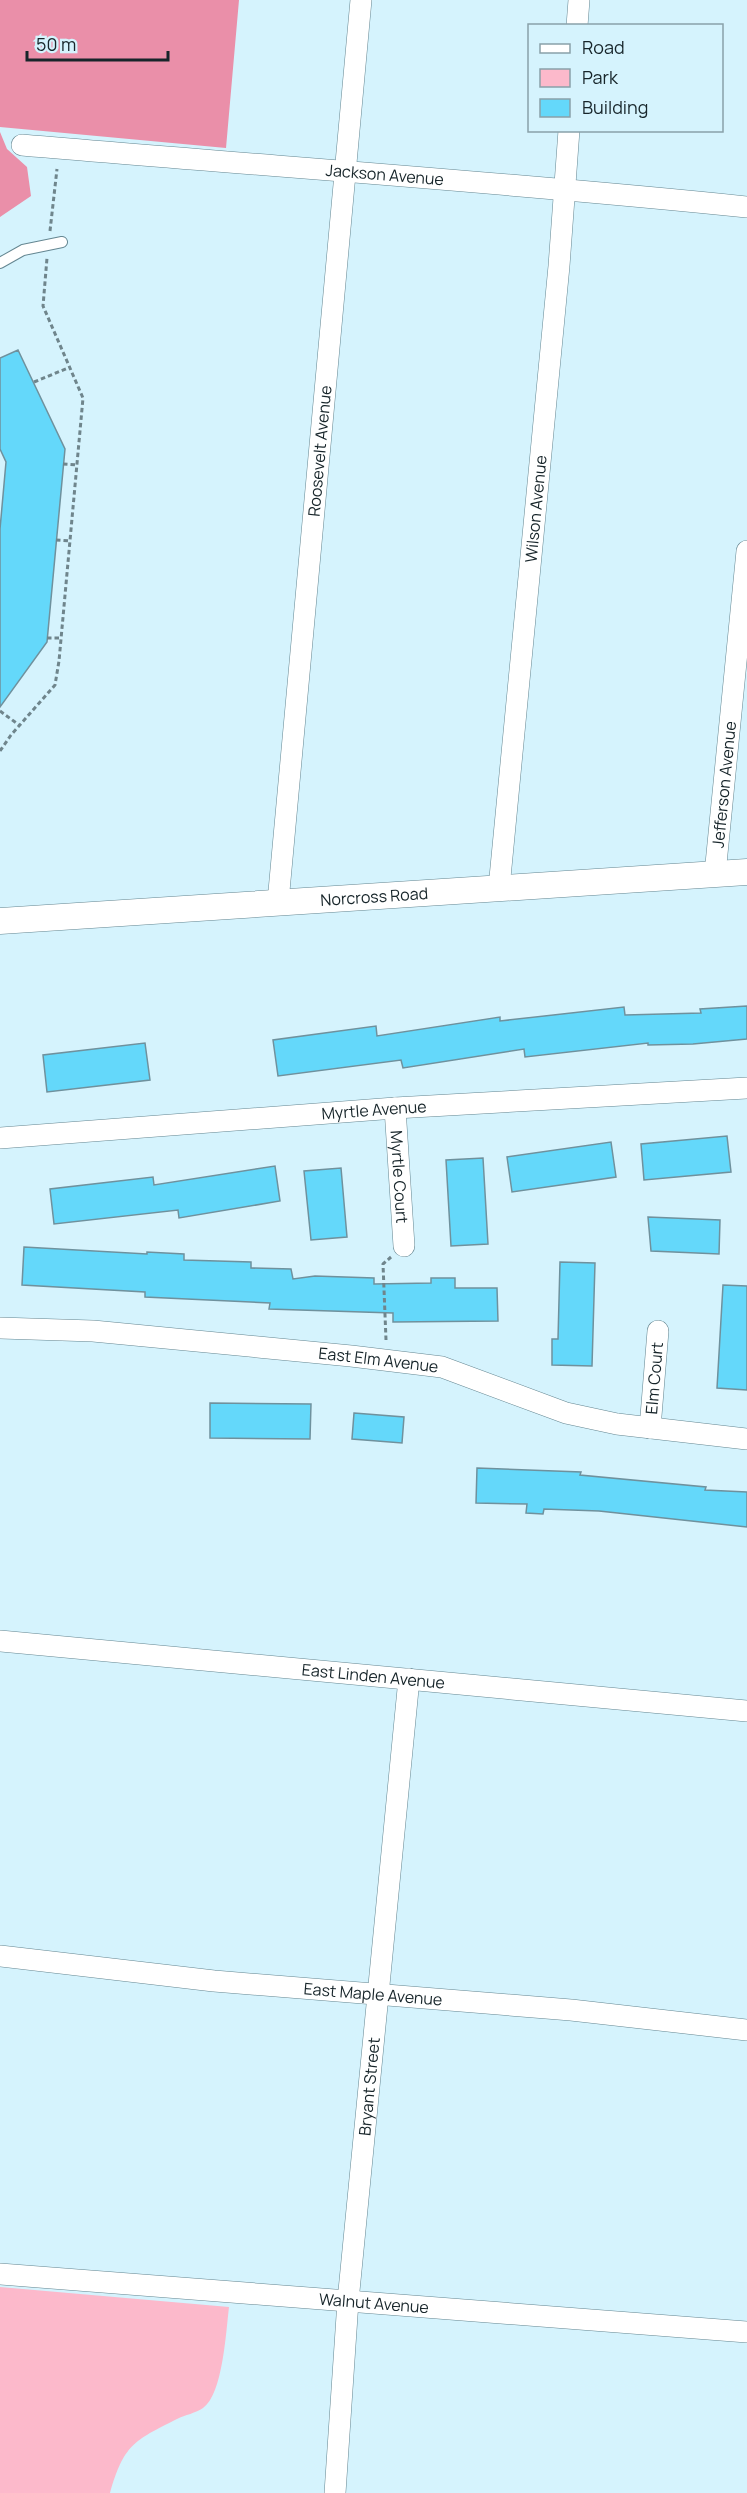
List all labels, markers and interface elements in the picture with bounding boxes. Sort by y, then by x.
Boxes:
scale bar [27,24,168,62]
legend [528,24,723,132]
text: 50 m [36,32,76,56]
text: Road [582,35,625,59]
text: Park [582,65,619,89]
text: Building [582,95,648,119]
street label: Jackson Avenue [325,159,445,190]
street label: Roosevelt Avenue [303,384,337,518]
street label: Wilson Avenue [519,454,552,563]
street label: Jefferson Avenue [707,720,741,849]
street label: Norcross Road [320,882,429,911]
street label: Myrtle Avenue [321,1095,427,1125]
street label: Myrtle Court [385,1130,413,1224]
street label: Elm Court [640,1341,668,1415]
street label: East Elm Avenue [318,1342,440,1377]
street label: East Linden Avenue [301,1658,446,1694]
street label: East Maple Avenue [303,1977,443,2011]
street label: Bryant Street [353,2036,385,2137]
street label: Walnut Avenue [318,2288,430,2318]

